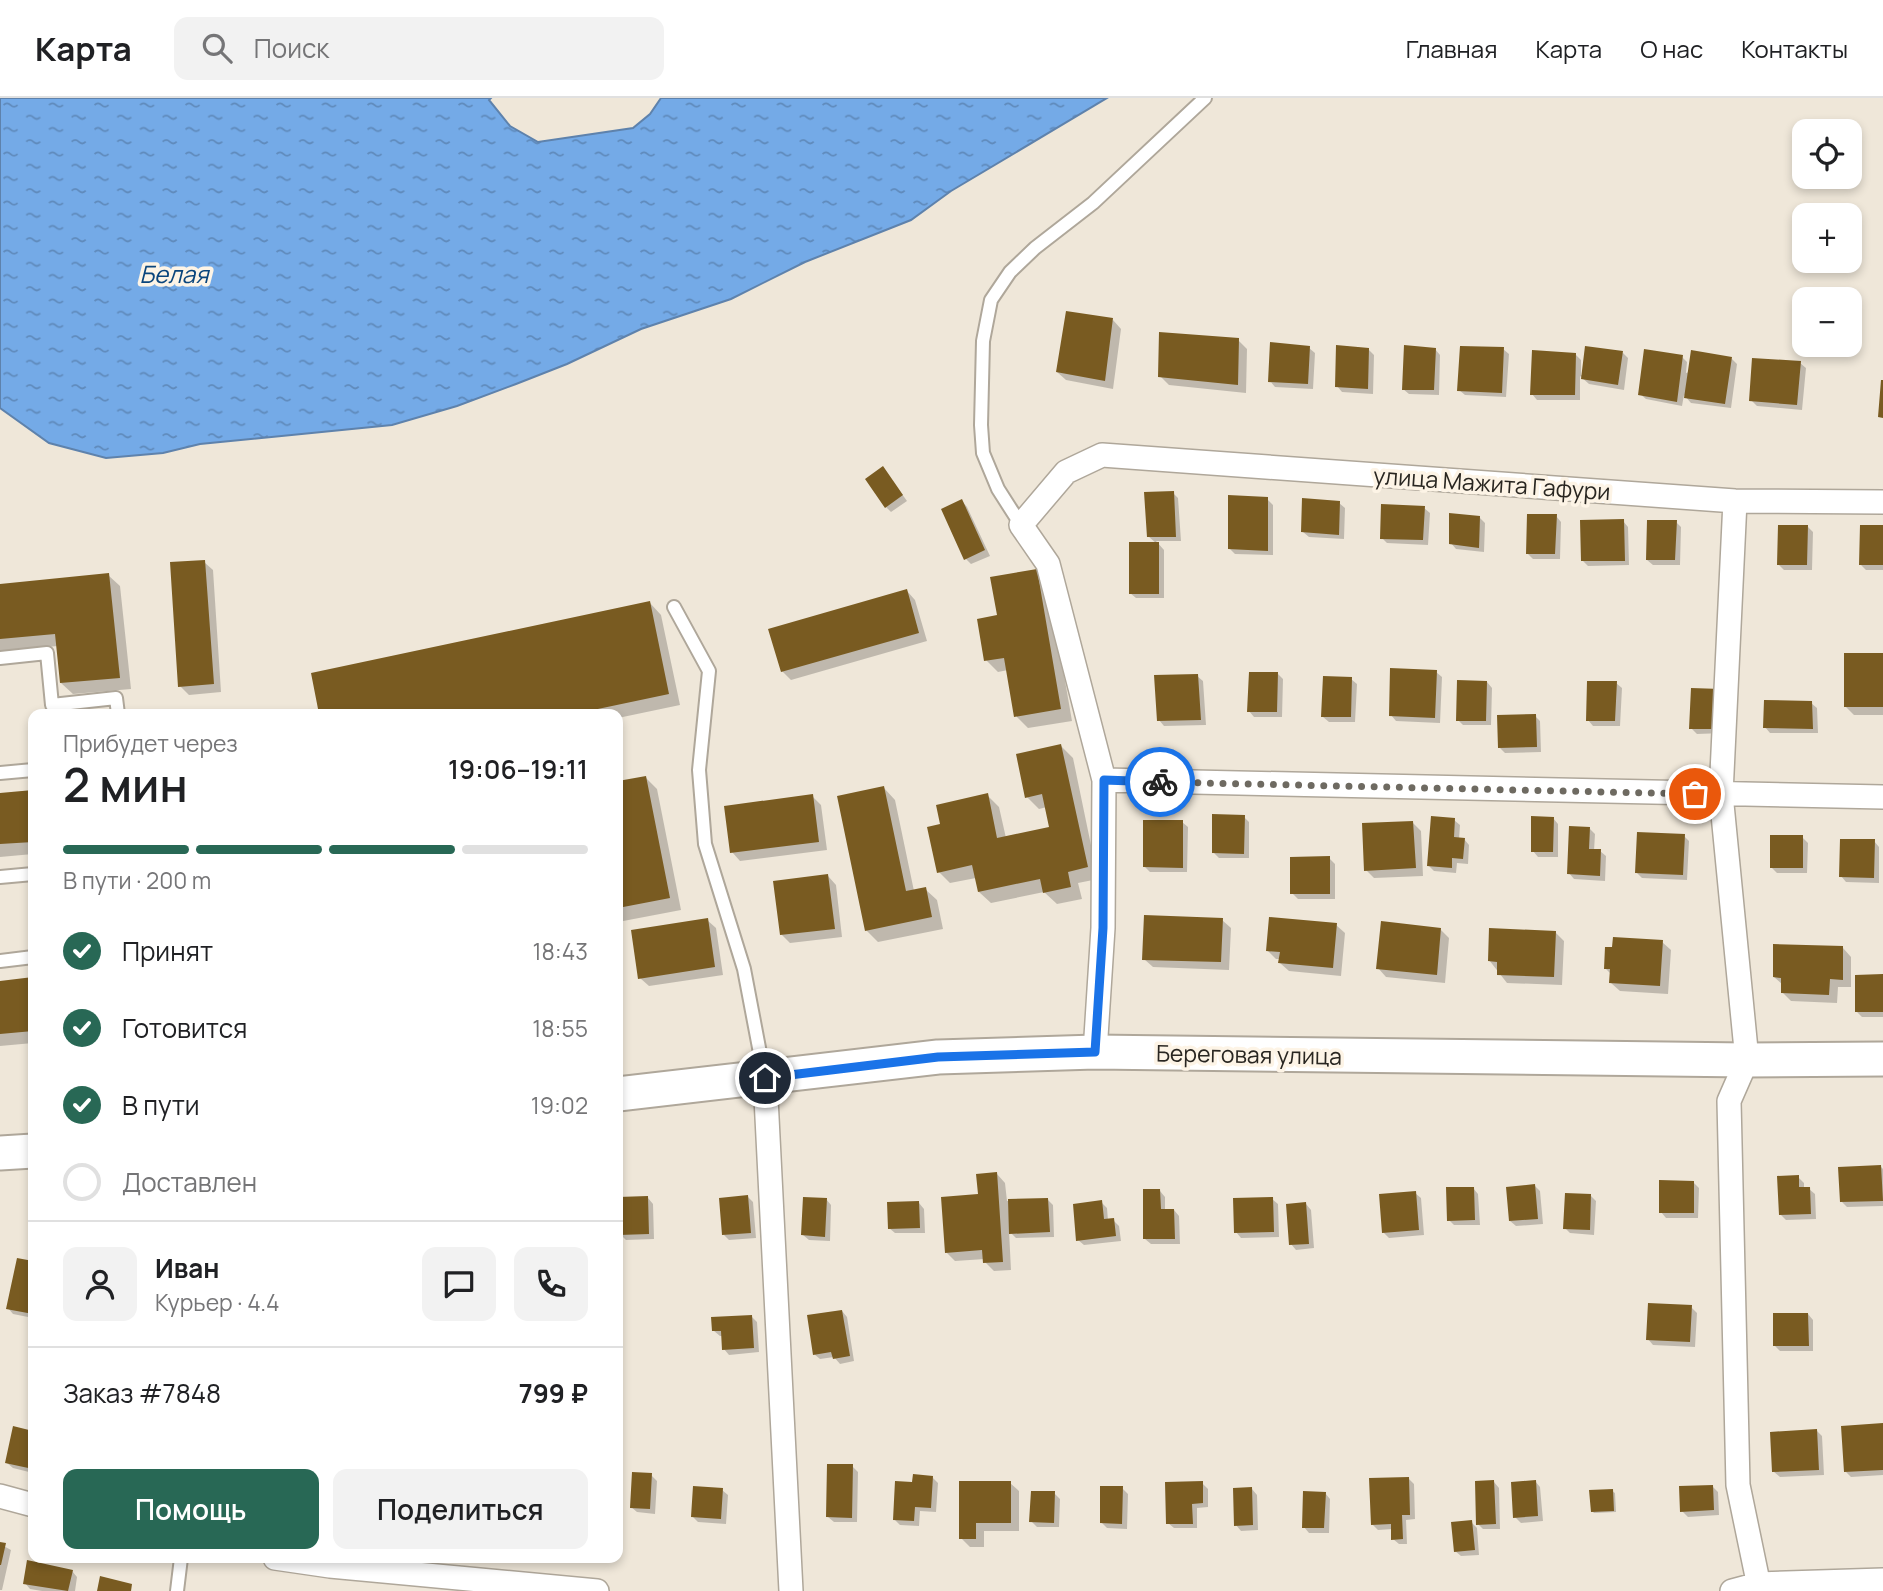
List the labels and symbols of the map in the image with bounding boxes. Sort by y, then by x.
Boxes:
water label: Белая [140,257,210,290]
street label: улица Мажита Гафури [1372,459,1612,507]
courier [1125,747,1195,817]
pin [1665,764,1725,824]
street label: Береговая улица [1156,1036,1342,1072]
pin [735,1048,795,1108]

